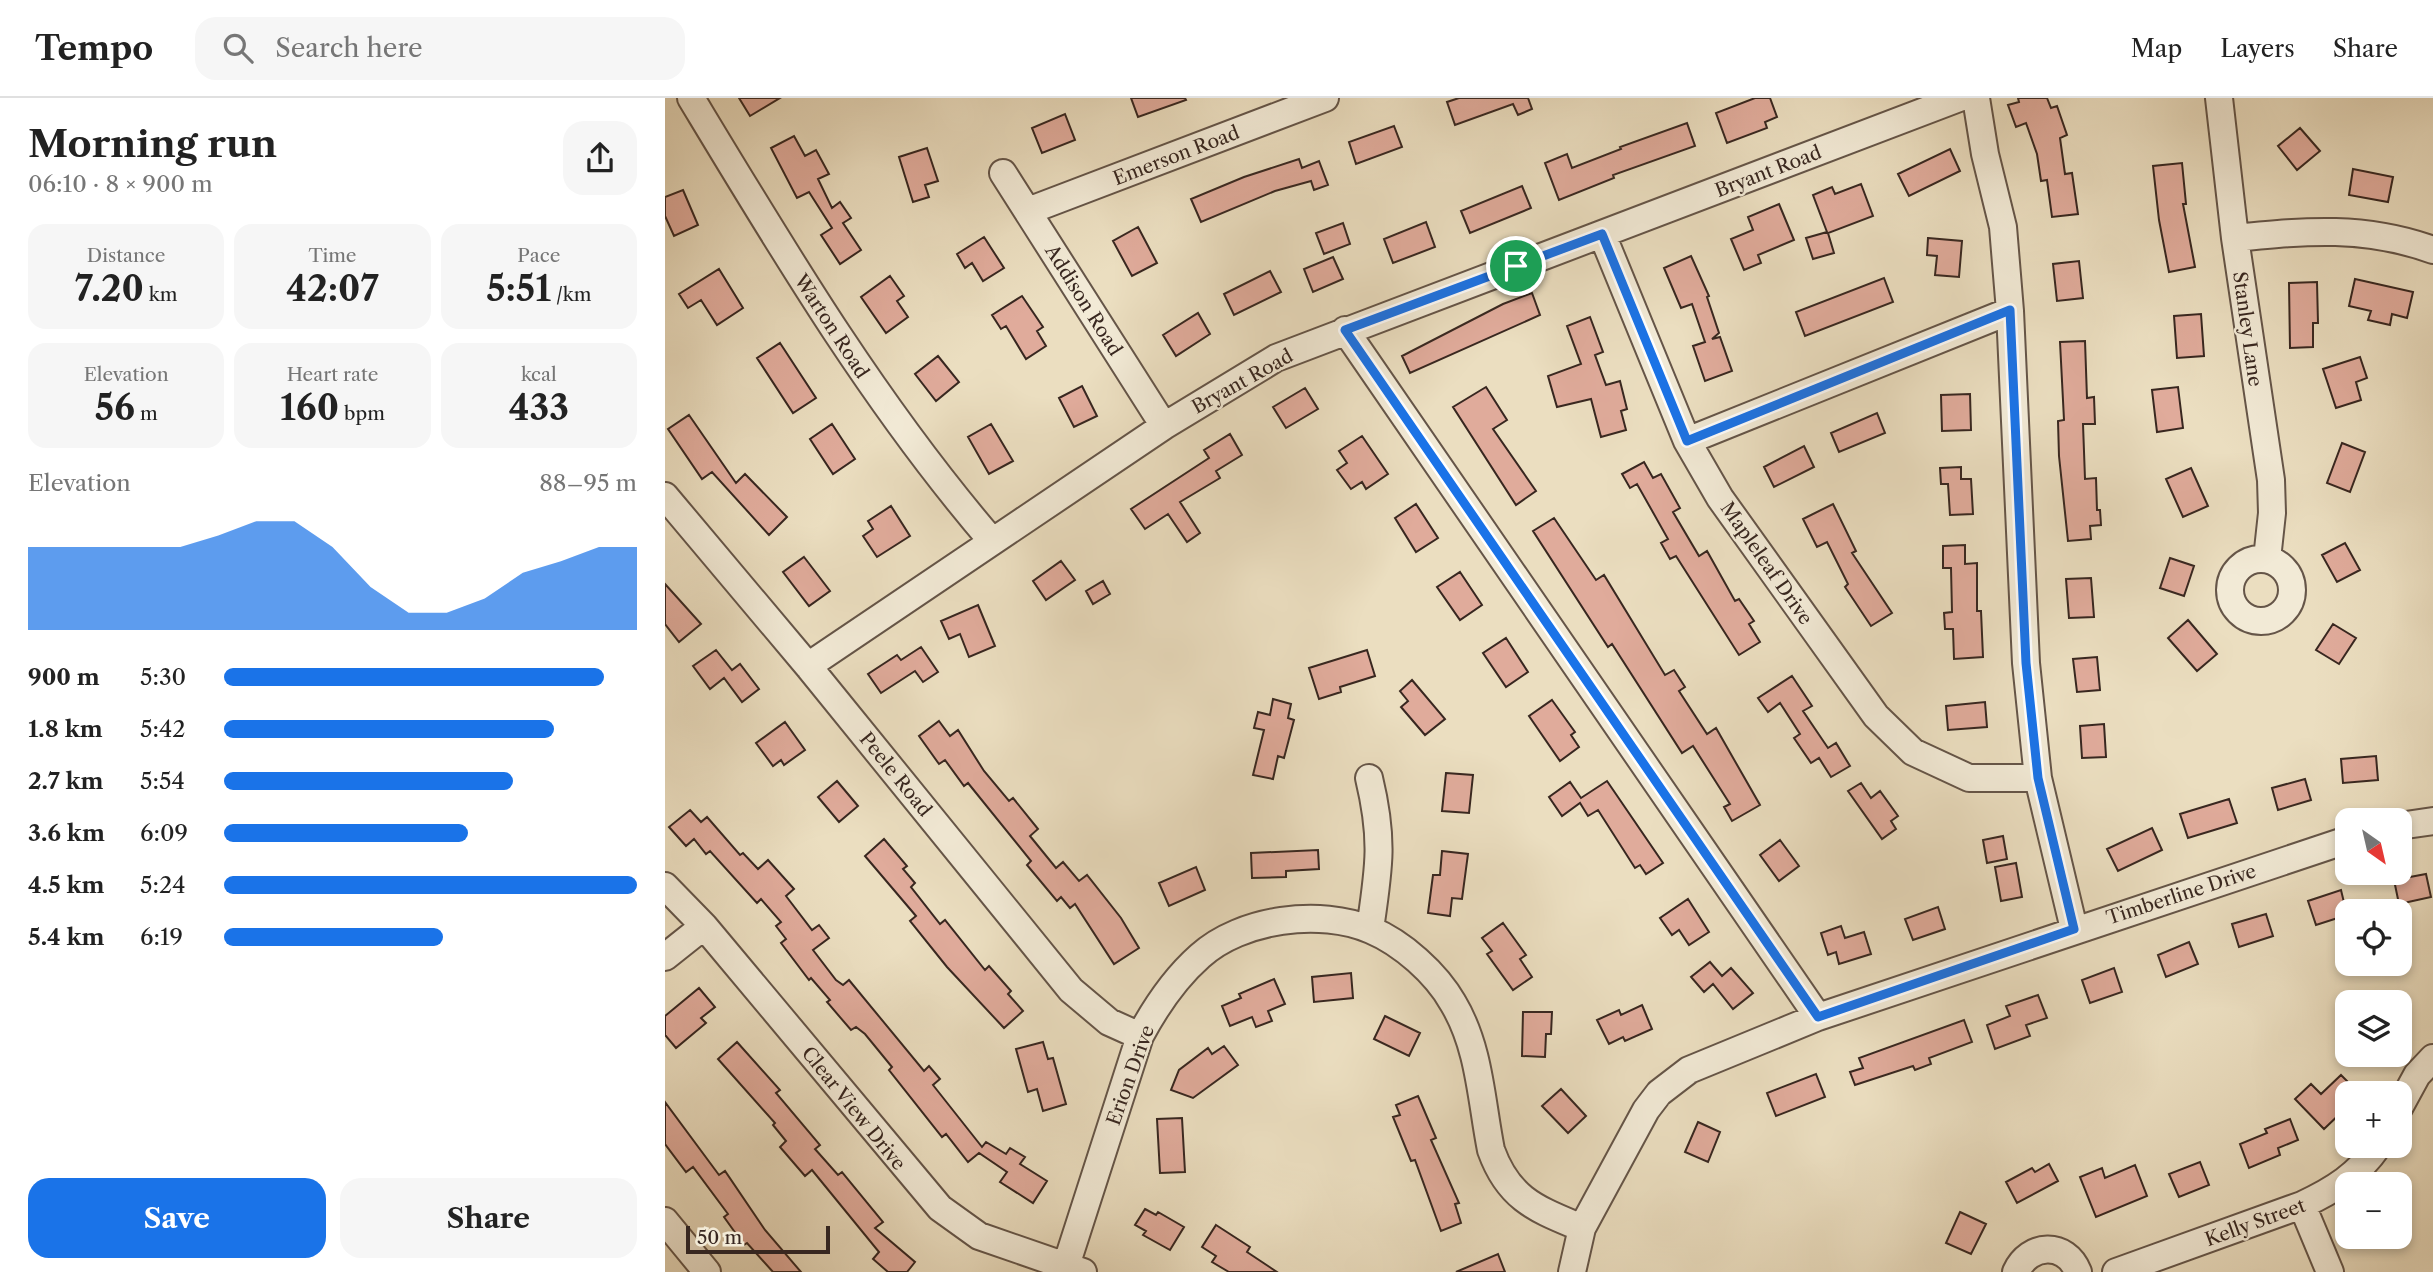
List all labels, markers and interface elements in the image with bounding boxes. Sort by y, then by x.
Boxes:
search box [195,17,685,80]
text: Tempo [35,28,153,69]
icon: search [219,29,257,67]
text: Search here [275,32,423,64]
text: Map [2131,34,2182,63]
text: Layers [2220,34,2295,63]
text: Share [2333,34,2398,63]
text: Morning run [28,120,277,167]
button: share [563,121,637,195]
street label: Emerson Road [1110,121,1243,190]
street label: Bryant Road [1712,141,1825,202]
text: 06:10 · 8 × 900 m [28,170,213,198]
pin [1486,236,1546,296]
street label: Addison Road [1040,240,1127,360]
text: Distance [87,244,165,267]
text: Time [308,244,357,267]
text: Pace [517,244,560,267]
icon: arrive [1497,247,1535,285]
text: 7.20 [75,267,144,310]
text: 42:07 [286,267,379,310]
text: 5:51 [486,267,551,310]
street label: Warton Road [789,269,874,383]
street label: Stanley Lane [2228,270,2267,388]
text: km [144,283,178,306]
text: /km [551,283,592,306]
street label: Bryant Road [1188,344,1297,419]
text: Elevation [84,363,169,386]
text: Heart rate [287,363,378,386]
text: kcal [521,363,557,386]
text: 56 [95,386,135,429]
text: 160 [280,386,339,429]
text: 433 [509,386,569,429]
text: m [135,402,158,425]
text: bpm [339,402,385,425]
text: Elevation [28,469,131,497]
text: 88–95 m [539,469,637,497]
street label: Mapleleaf Drive [1716,497,1817,629]
text: 900 m [28,663,100,691]
text: 5:30 [140,663,186,691]
text: 1.8 km [28,715,103,743]
text: 5:42 [140,715,185,743]
street label: Peele Road [855,728,937,821]
text: 2.7 km [28,767,104,795]
text: 5:54 [140,767,185,795]
north arrow [2335,808,2411,886]
map controls [2335,808,2412,1249]
text: 3.6 km [28,819,105,847]
text: 6:09 [140,819,188,847]
street label: Timberline Drive [2103,859,2259,930]
text: 4.5 km [28,871,105,899]
text: 5:24 [140,871,185,899]
button: locate [2335,899,2412,976]
text: 5.4 km [28,923,105,951]
text: 6:19 [140,923,183,951]
button: layers [2335,990,2412,1067]
street label: Erion Drive [1102,1022,1159,1128]
street label: Clear View Drive [797,1042,910,1175]
button: + [2335,1081,2412,1158]
button: − [2335,1172,2412,1249]
button: Save [28,1178,326,1258]
button: Share [340,1178,637,1258]
street label: Kelly Street [2202,1194,2309,1251]
scale bar [686,1223,829,1255]
text: 50 m [697,1226,742,1249]

